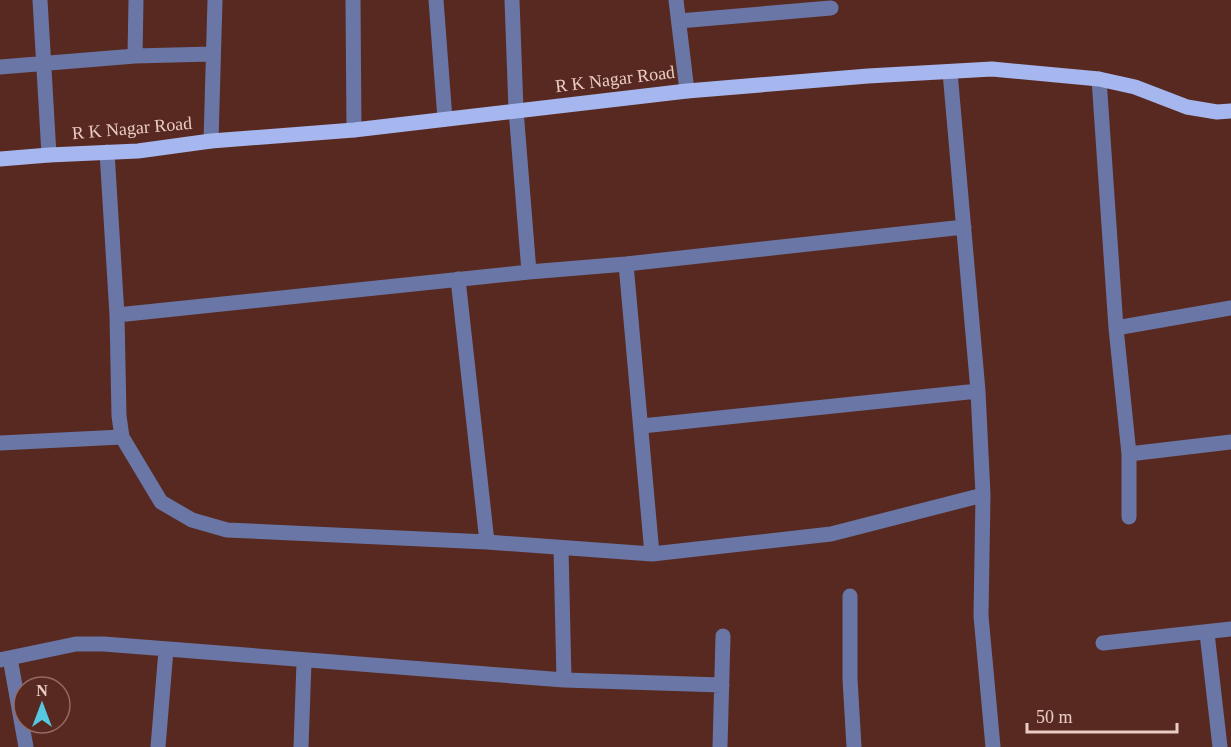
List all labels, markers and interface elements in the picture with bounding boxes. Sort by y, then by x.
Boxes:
street label: R K Nagar Road [554,62,676,96]
street label: R K Nagar Road [71,113,193,143]
north arrow [12,675,72,735]
text: N [36,682,48,699]
scale bar [1027,696,1177,734]
text: 50 m [1036,707,1073,727]

